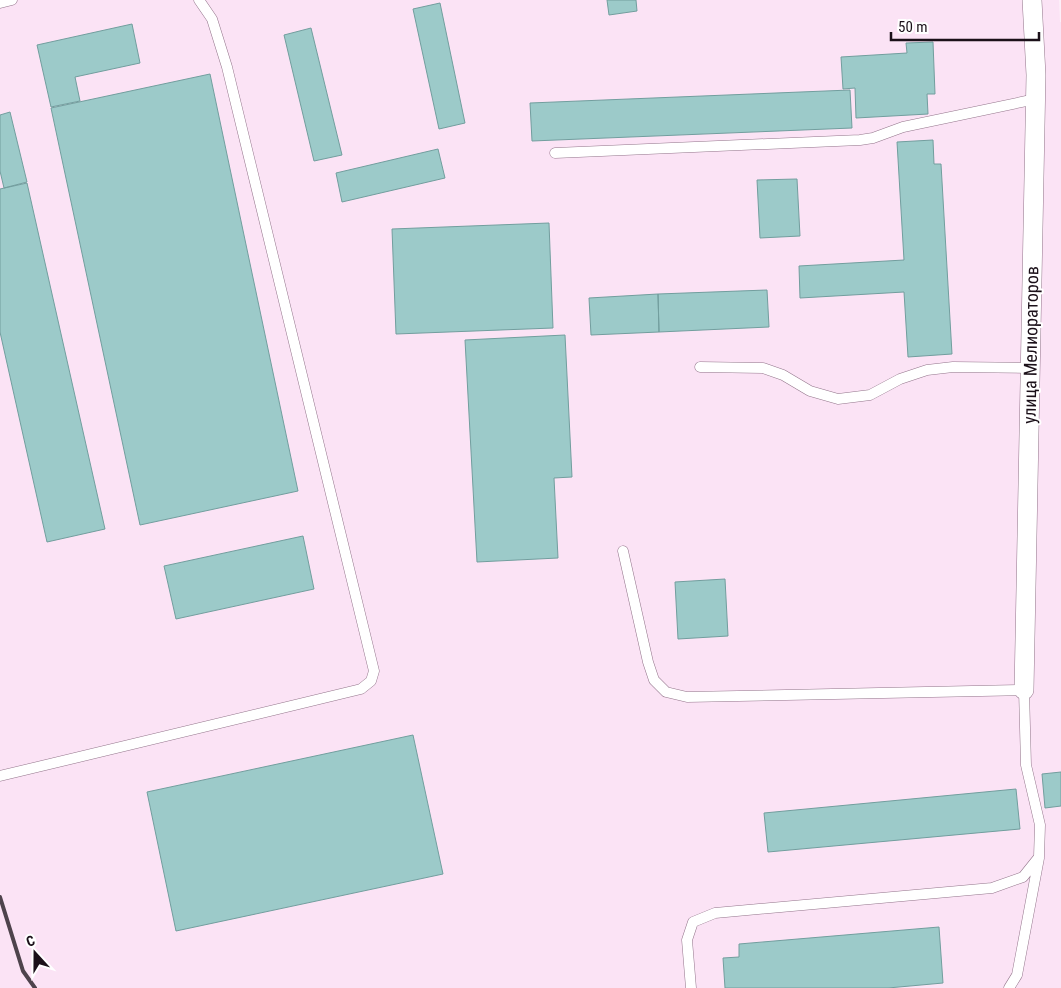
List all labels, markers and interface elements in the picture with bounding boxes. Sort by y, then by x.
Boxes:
scale bar [891,10,1038,42]
text: 50 m [898,18,928,36]
street label: улица Мелиораторов [1019,266,1042,424]
north arrow [10,928,60,978]
text: С [24,932,37,950]

